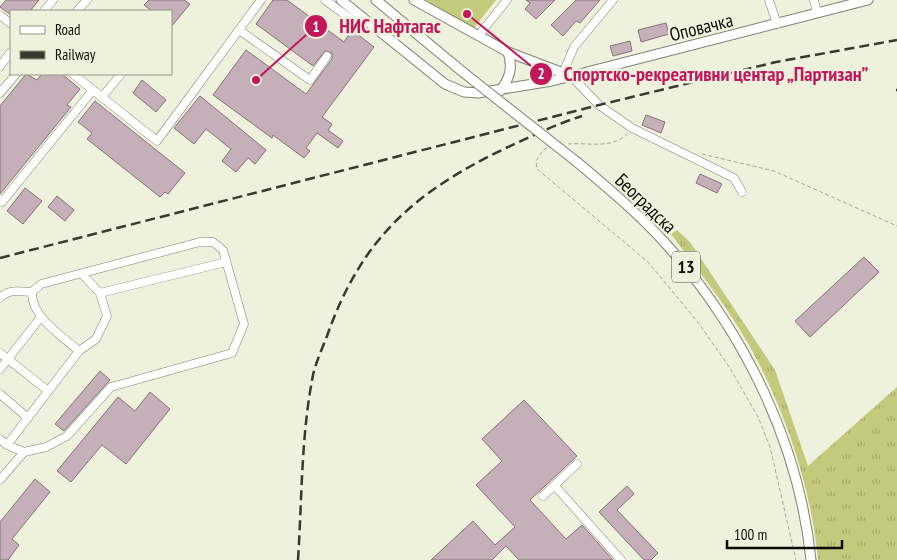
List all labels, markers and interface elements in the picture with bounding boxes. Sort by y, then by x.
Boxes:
street label: Оповачка [667,8,735,46]
callout: НИС Нафтагас [304,9,451,44]
legend [10,10,172,75]
text: НИС Нафтагас [339,13,441,39]
text: 1 [312,17,320,36]
text: Road [55,20,81,39]
text: Railway [55,45,96,64]
callout: Спортско-рекреативни центар „Партизан” [528,56,880,91]
text: Спортско-рекреативни центар „Партизан” [564,61,869,87]
text: 2 [537,64,545,83]
street label: Београдска [610,168,682,238]
road number: 13 [672,252,700,282]
scale bar [727,518,842,550]
text: 100 m [734,525,767,544]

